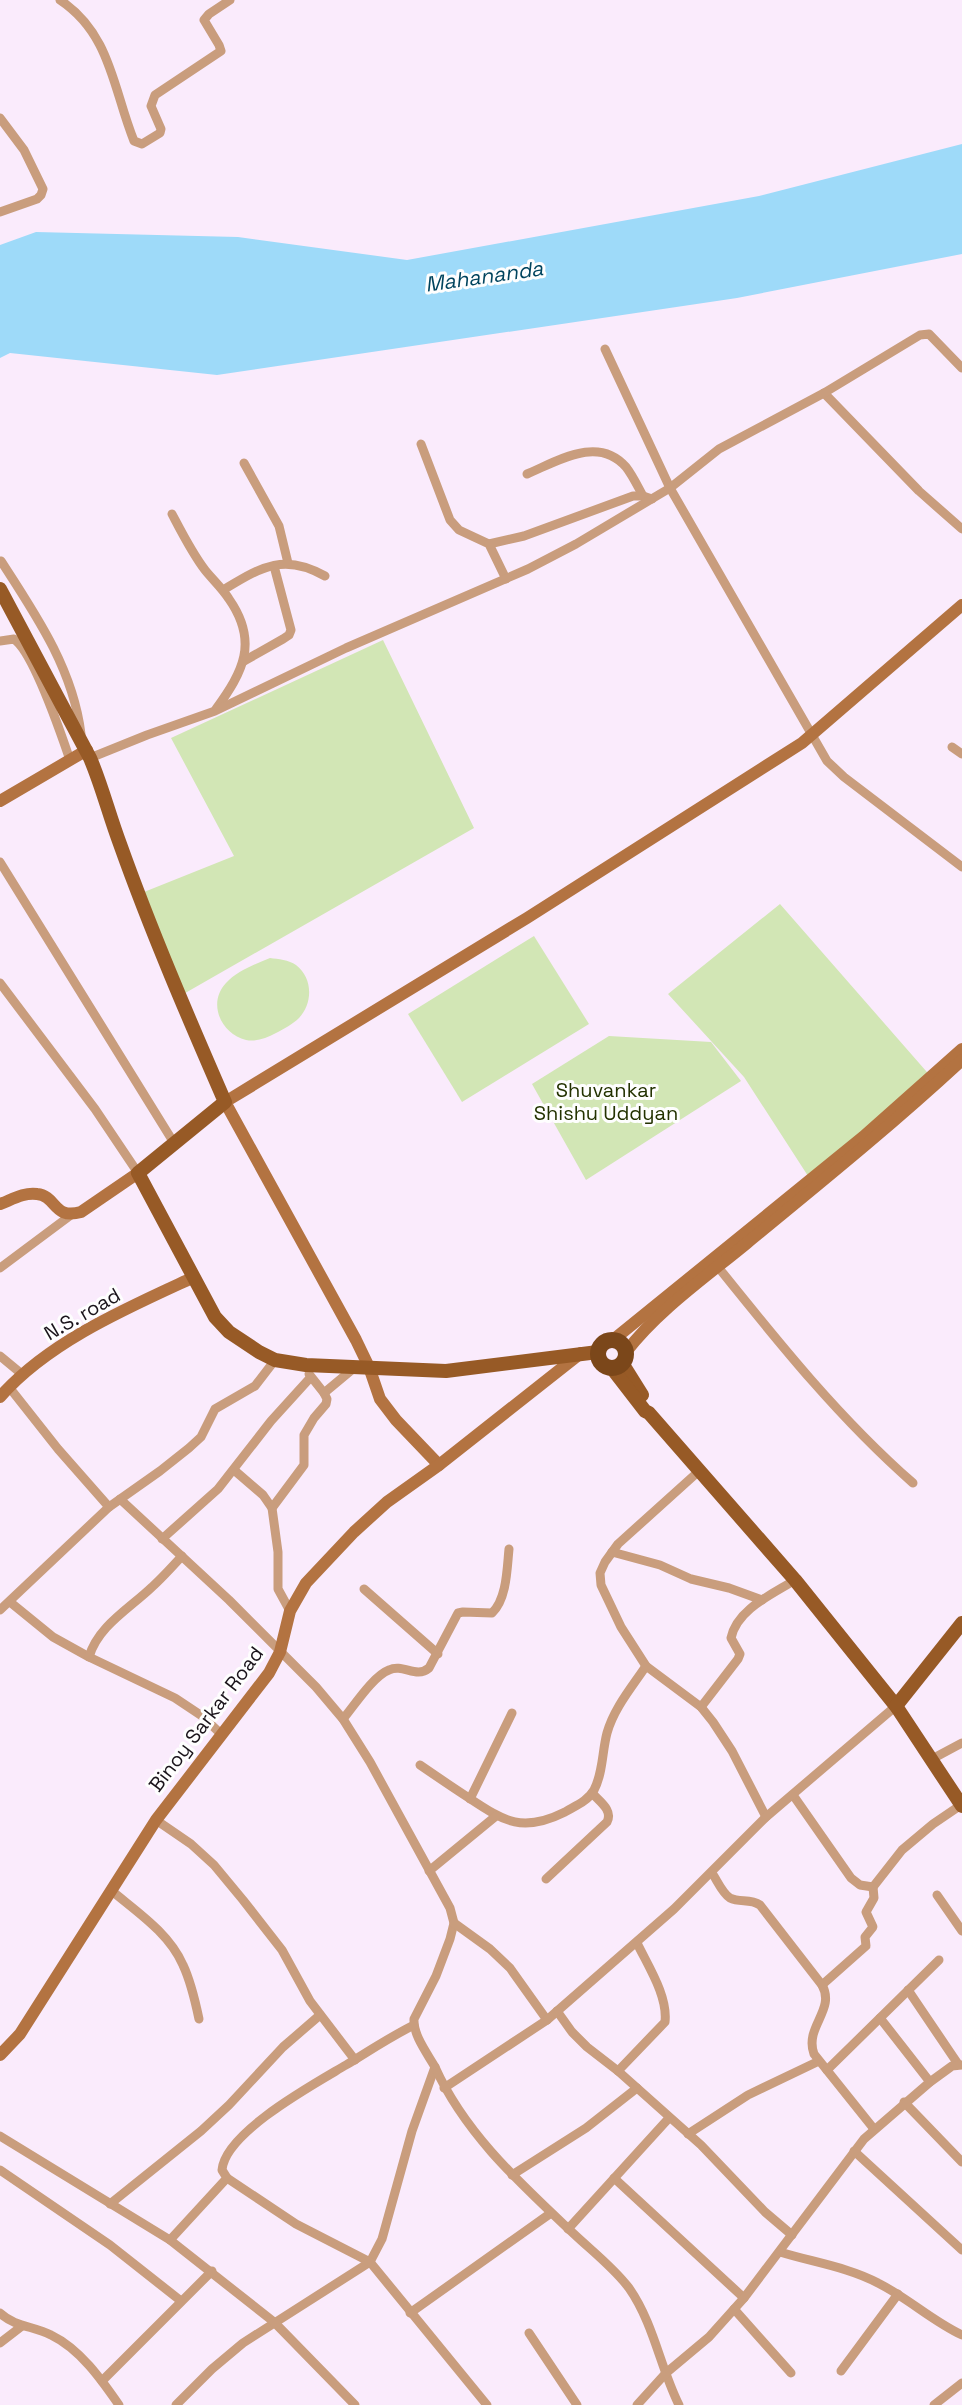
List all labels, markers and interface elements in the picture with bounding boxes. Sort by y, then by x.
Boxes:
water label: Mahananda [423,254,546,298]
park label: Shuvankar Shishu Uddyan [534,1077,678,1126]
street label: N.S. road [39,1282,125,1346]
street label: Binoy Sarkar Road [143,1641,269,1797]

